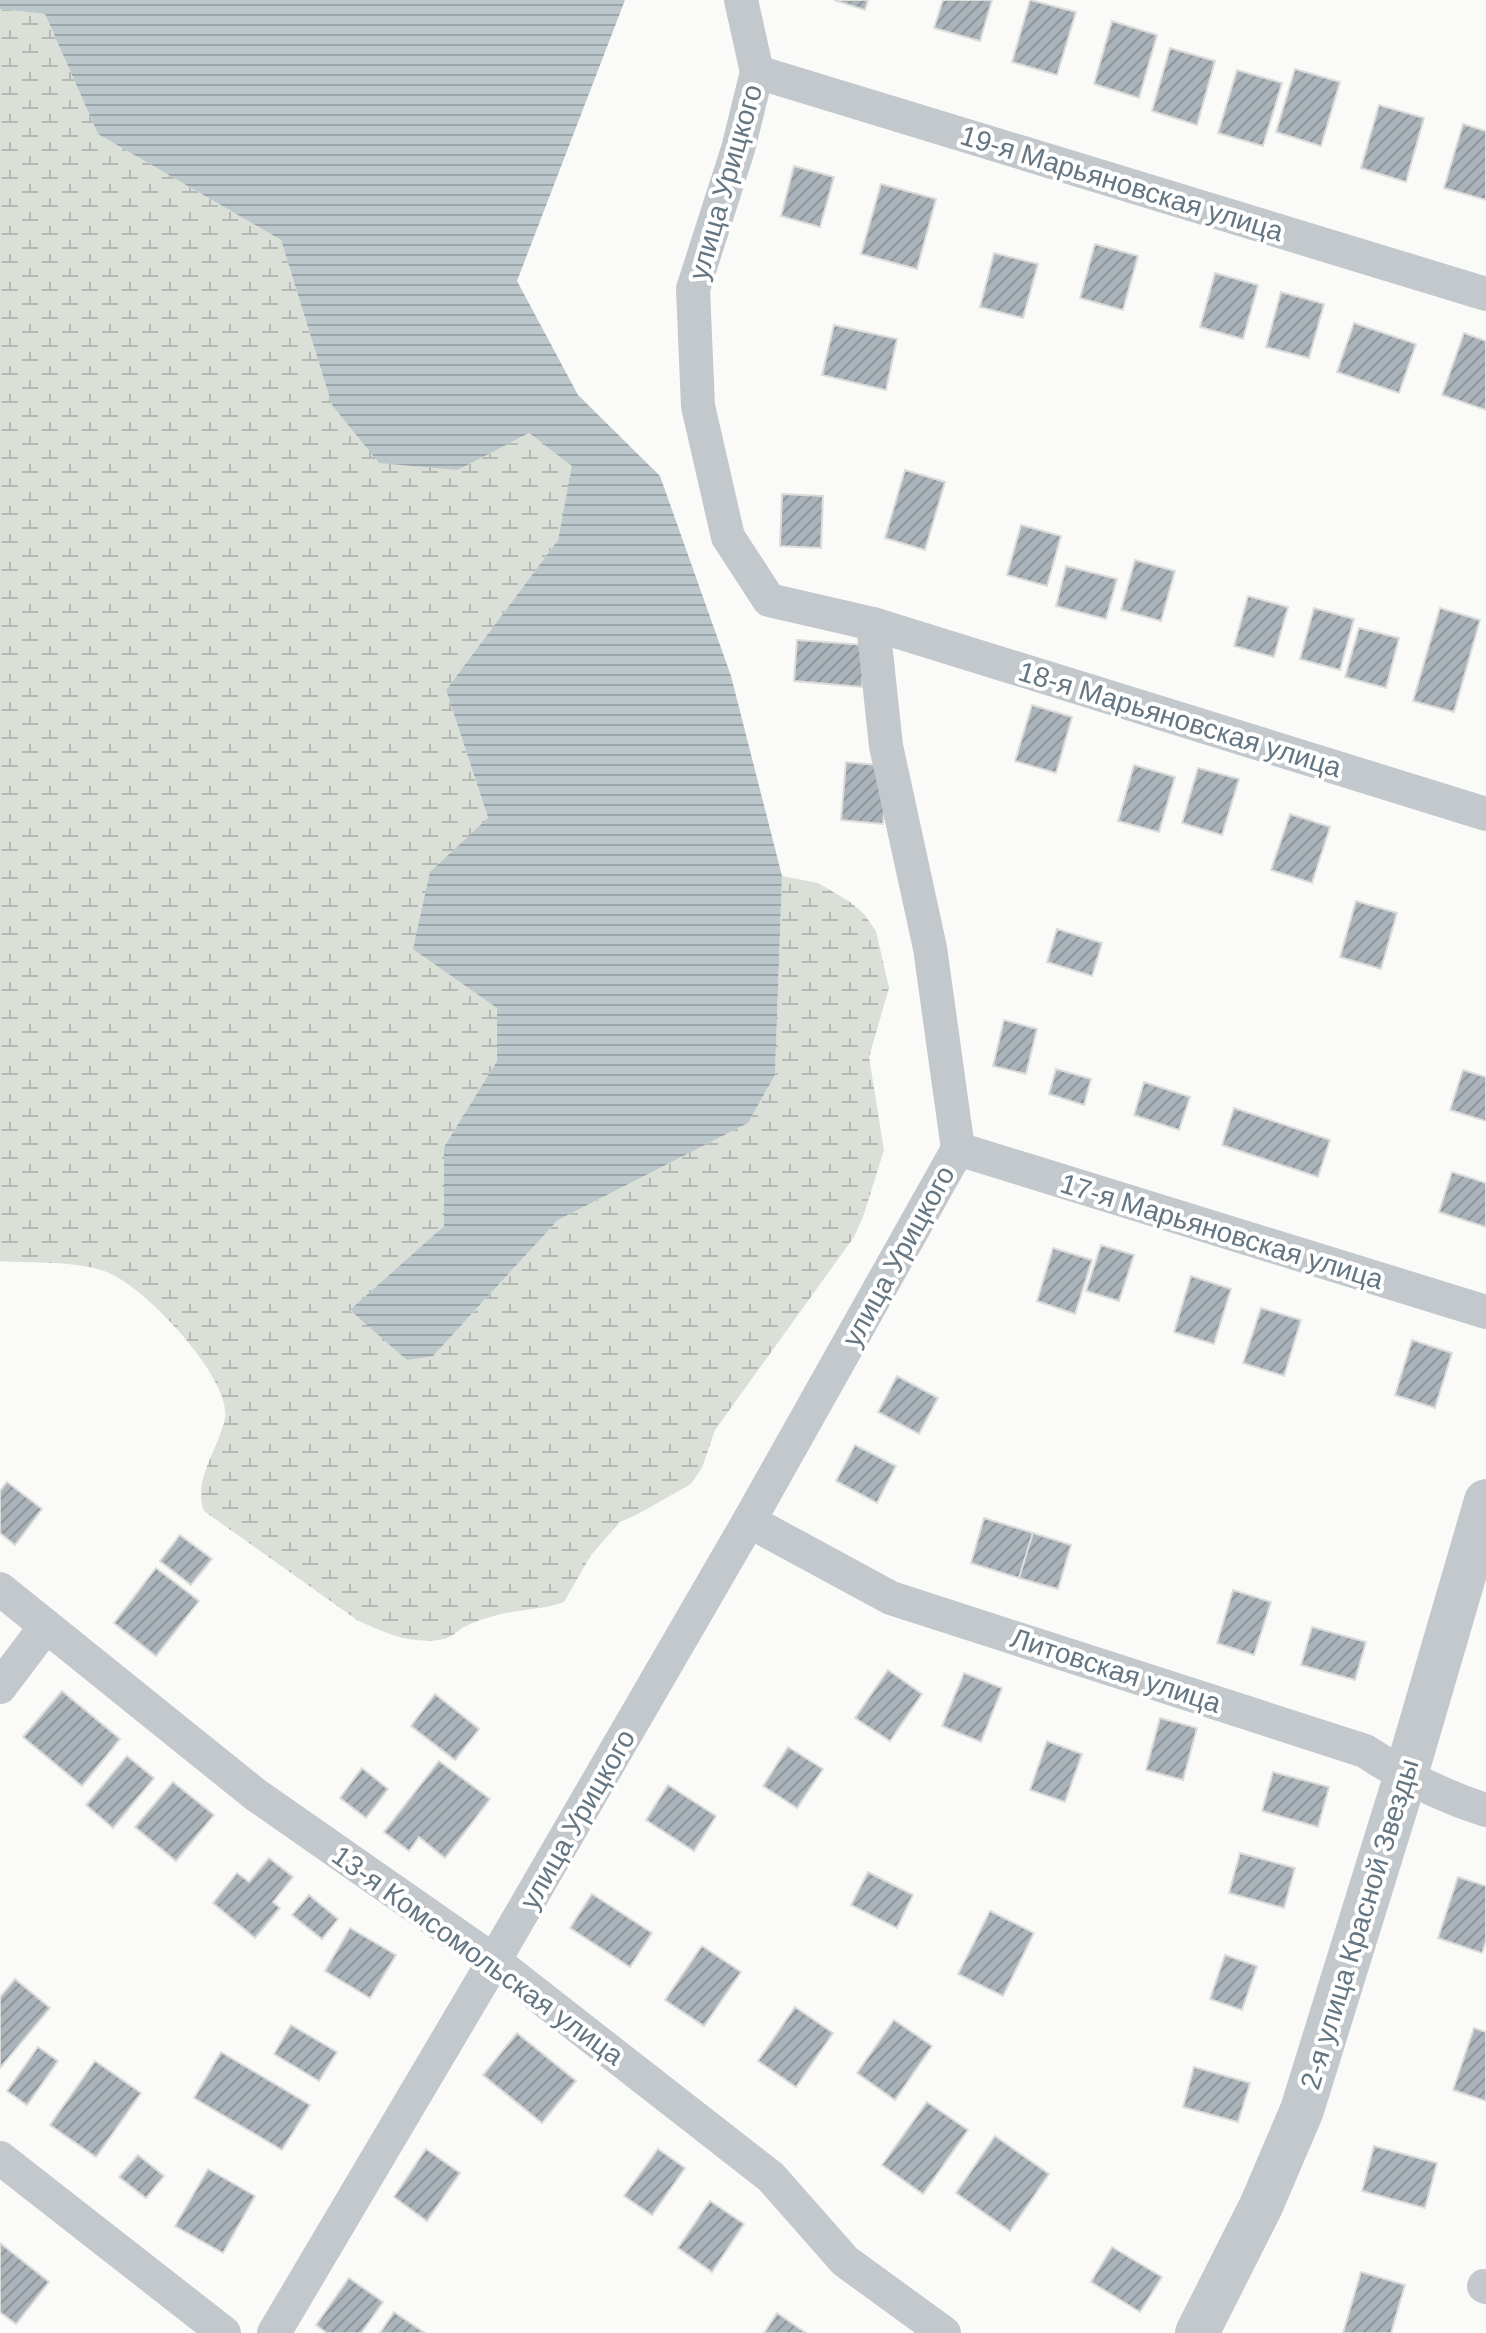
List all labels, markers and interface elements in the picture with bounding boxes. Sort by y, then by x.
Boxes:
street label: улица Урицкого [683,81,768,283]
street label: 19-я Марьяновская улица [957,120,1287,248]
street label: 18-я Марьяновская улица [1015,656,1345,784]
street label: улица Урицкого [836,1160,961,1352]
street label: 17-я Марьяновская улица [1057,1168,1387,1296]
street label: Литовская улица [1007,1622,1225,1719]
street label: улица Урицкого [514,1724,641,1914]
street label: 2-я улица Красной Звезды [1294,1755,1425,2093]
street label: 13-я Комсомольская улица [326,1839,630,2072]

